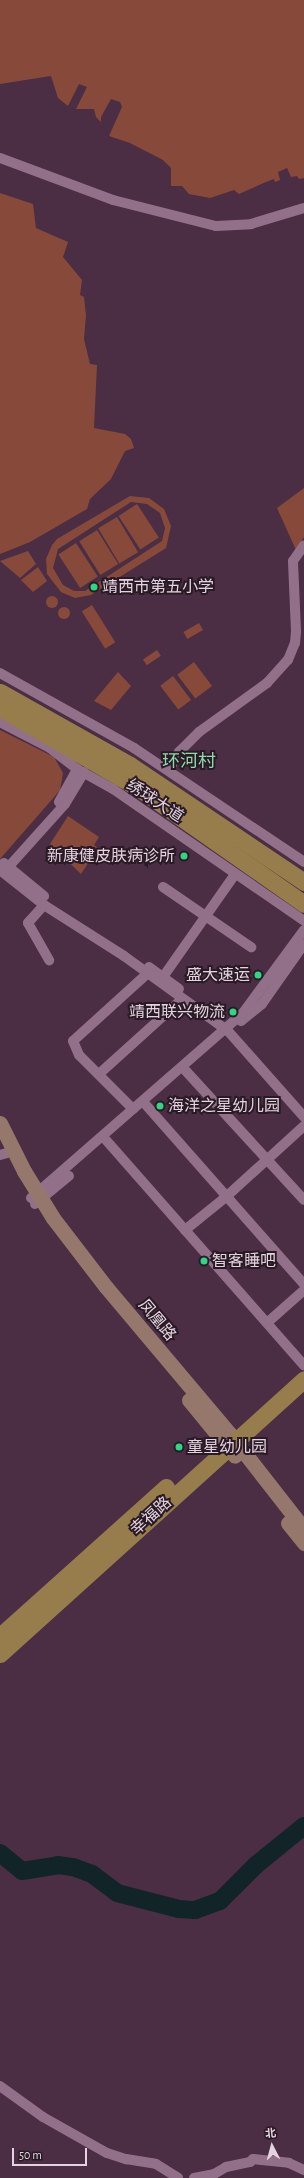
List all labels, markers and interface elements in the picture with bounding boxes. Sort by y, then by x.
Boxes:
place label: 靖西市第五小学 [102,577,214,597]
marker: 靖西市第五小学 [89,582,99,592]
district label: 环河村 [162,751,216,773]
street label: 绣球大道 [123,776,187,826]
place label: 新康健皮肤病诊所 [47,846,175,866]
marker: 新康健皮肤病诊所 [178,850,190,862]
place label: 盛大速运 [186,965,250,985]
marker: 盛大速运 [253,970,263,980]
place label: 靖西联兴物流 [129,1002,225,1022]
marker: 靖西联兴物流 [228,1007,238,1017]
place label: 海洋之星幼儿园 [168,1096,280,1116]
marker: 海洋之星幼儿园 [155,1101,165,1111]
place label: 智客睡吧 [212,1251,276,1271]
marker: 智客睡吧 [199,1256,209,1266]
street label: 凤凰路 [134,1295,180,1345]
place label: 童星幼儿园 [187,1437,267,1457]
marker: 童星幼儿园 [174,1442,184,1452]
street label: 幸福路 [127,1493,175,1539]
north arrow [252,2126,292,2166]
text: 北 [265,2128,277,2140]
scale bar [14,2140,89,2166]
text: 50 m [19,2149,42,2161]

